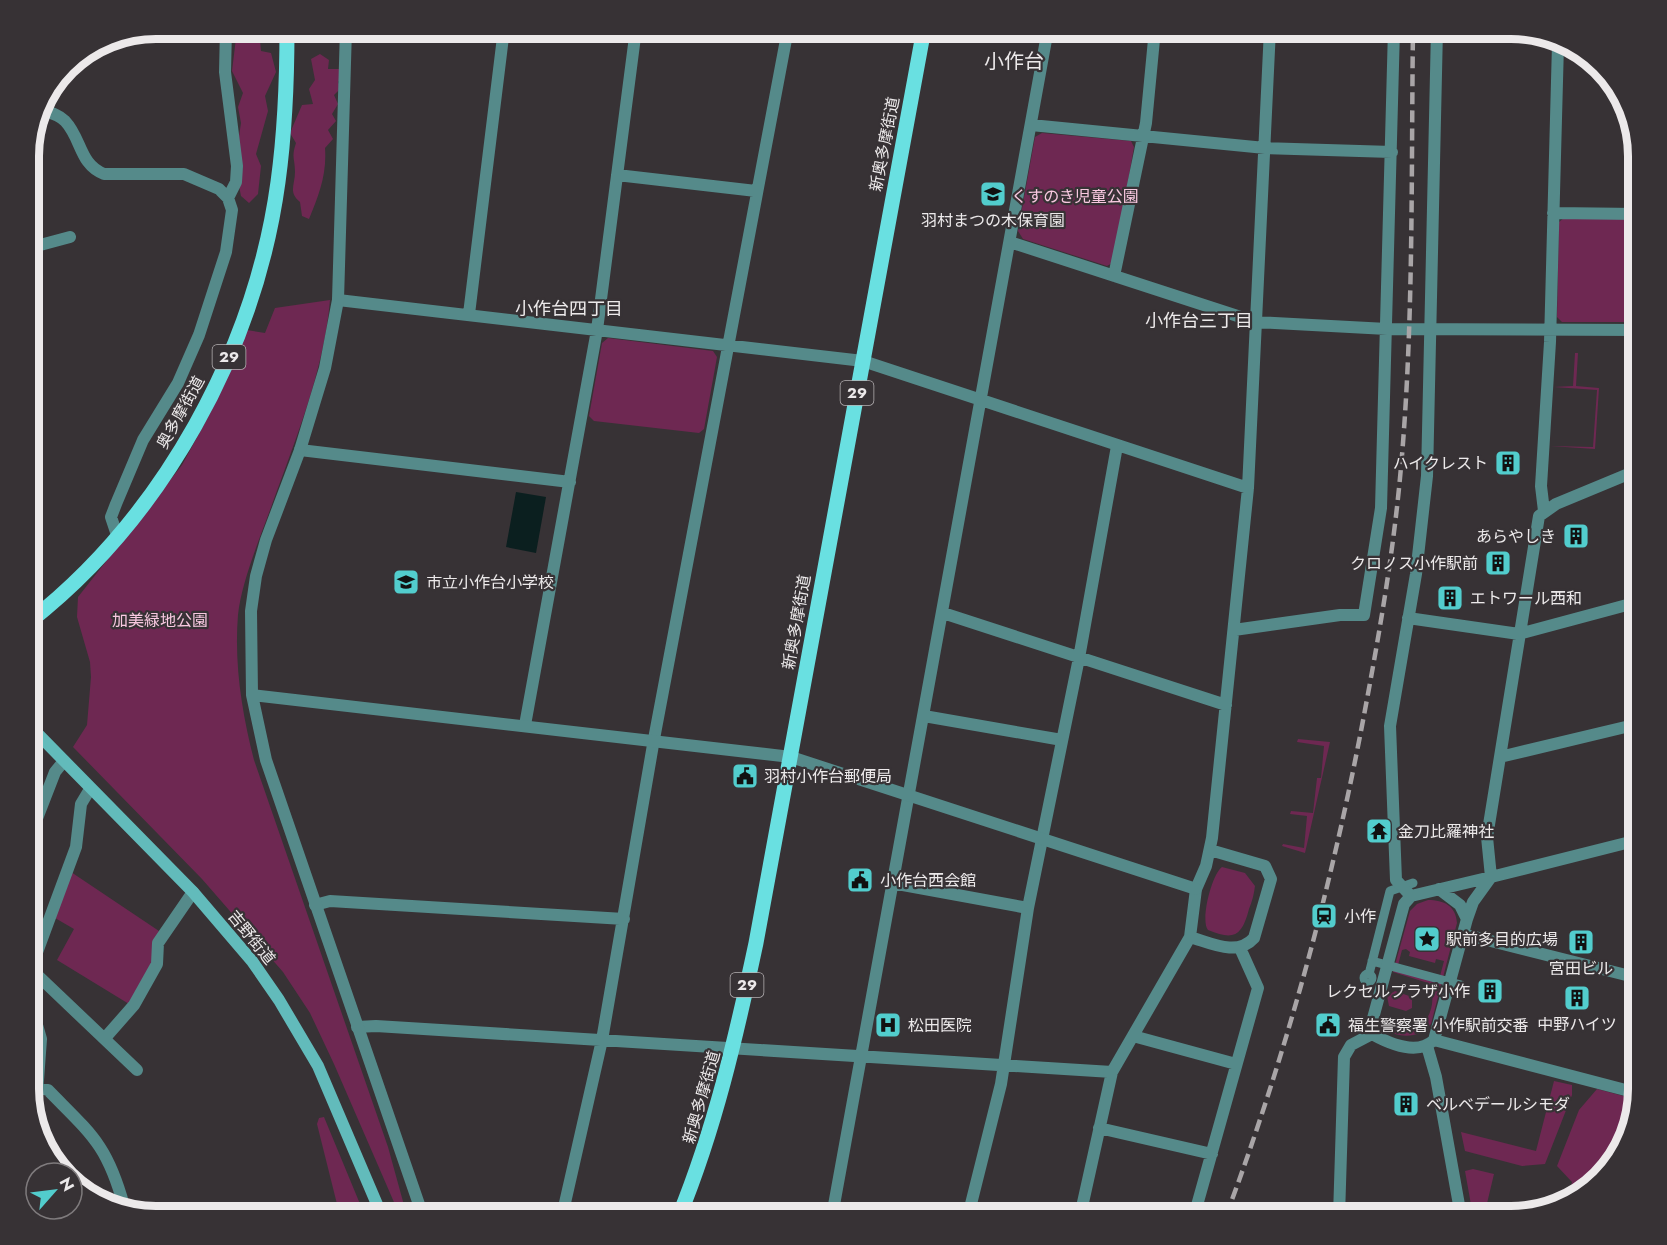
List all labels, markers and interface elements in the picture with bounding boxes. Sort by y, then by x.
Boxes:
district label: 小作台 [984,47,1044,76]
street label: 新奥多摩街道 [864,95,905,193]
school or university icon: 羽村まつの木保育園 [978,179,1008,209]
park label: くすのき児童公園 [1011,185,1139,208]
place label: 羽村まつの木保育園 [921,209,1065,232]
district label: 小作台四丁目 [515,296,623,322]
district label: 小作台三丁目 [1145,308,1253,334]
road number: 29 [212,345,246,369]
street label: 奥多摩街道 [151,372,210,453]
road number: 29 [840,381,874,405]
building icon: ハイクレスト [1493,448,1523,478]
place label: ハイクレスト [1393,452,1488,475]
building icon: あらやしき [1561,521,1591,551]
place label: あらやしき [1476,525,1556,548]
building icon: クロノス小作駅前 [1483,548,1513,578]
place label: クロノス小作駅前 [1350,552,1478,575]
school or university icon: 市立小作台小学校 [391,567,421,597]
place label: 市立小作台小学校 [426,571,554,594]
street label: 新奥多摩街道 [777,573,816,671]
building icon: エトワール西和 [1435,583,1465,613]
place label: エトワール西和 [1470,587,1582,610]
park label: 加美緑地公園 [112,609,208,632]
public building icon: 羽村小作台郵便局 [730,761,760,791]
place label: 羽村小作台郵便局 [764,765,892,788]
temple icon: 金刀比羅神社 [1364,816,1394,846]
place label: 金刀比羅神社 [1398,820,1494,843]
public building icon: 小作台西会館 [845,865,875,895]
place label: 小作台西会館 [880,869,976,892]
station icon: 小作 [1309,901,1339,931]
street label: 吉野街道 [223,905,281,969]
place label: 小作 [1344,905,1376,928]
place icon: 駅前多目的広場 [1412,924,1442,954]
building icon: 宮田ビル [1566,927,1596,957]
place label: 駅前多目的広場 [1446,928,1558,951]
place label: 宮田ビル [1549,957,1613,980]
road number: 29 [730,973,764,997]
building icon: レクセルプラザ小作 [1475,976,1505,1006]
place label: レクセルプラザ小作 [1326,980,1470,1003]
building icon: 中野ハイツ [1562,983,1592,1013]
hospital icon: 松田医院 [873,1010,903,1040]
public building icon: 福生警察署 小作駅前交番 [1313,1010,1343,1040]
place label: 中野ハイツ [1537,1013,1617,1036]
place label: 松田医院 [908,1014,972,1037]
place label: 福生警察署 小作駅前交番 [1348,1014,1529,1037]
street label: 新奥多摩街道 [677,1048,726,1146]
building icon: ベルベデールシモダ [1391,1089,1421,1119]
place label: ベルベデールシモダ [1426,1093,1570,1116]
north arrow [24,1161,84,1221]
text: N [54,1173,80,1195]

